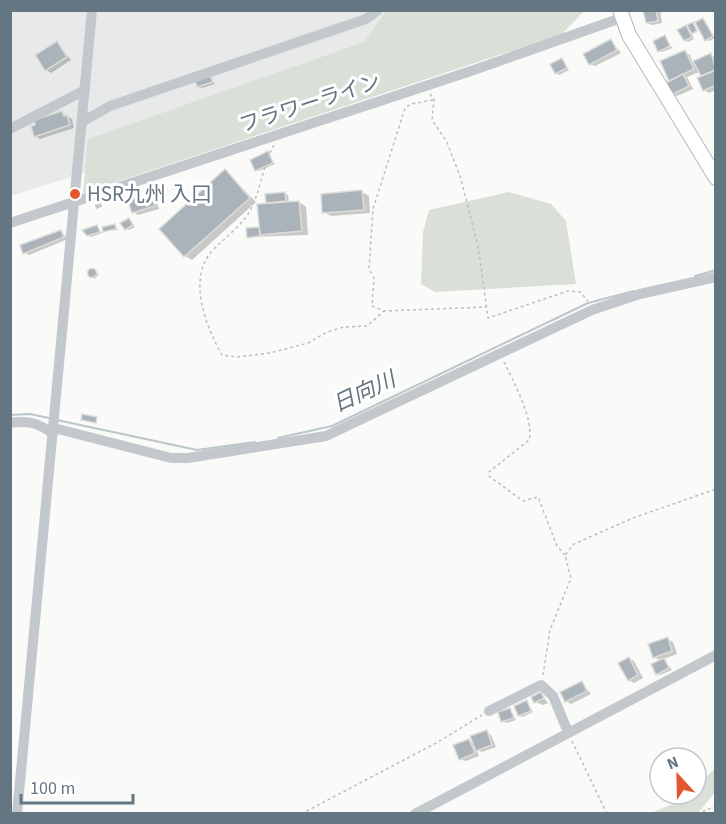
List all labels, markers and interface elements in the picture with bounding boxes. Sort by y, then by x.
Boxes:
street label: フラワーライン [235,66,385,140]
place label: HSR九州 入口 [87,179,212,209]
marker: HSR九州 入口 [68,187,82,201]
water label: 日向川 [327,363,402,420]
north arrow [648,746,708,806]
text: N [664,751,682,775]
scale bar [21,767,134,805]
text: 100 m [30,776,75,801]

